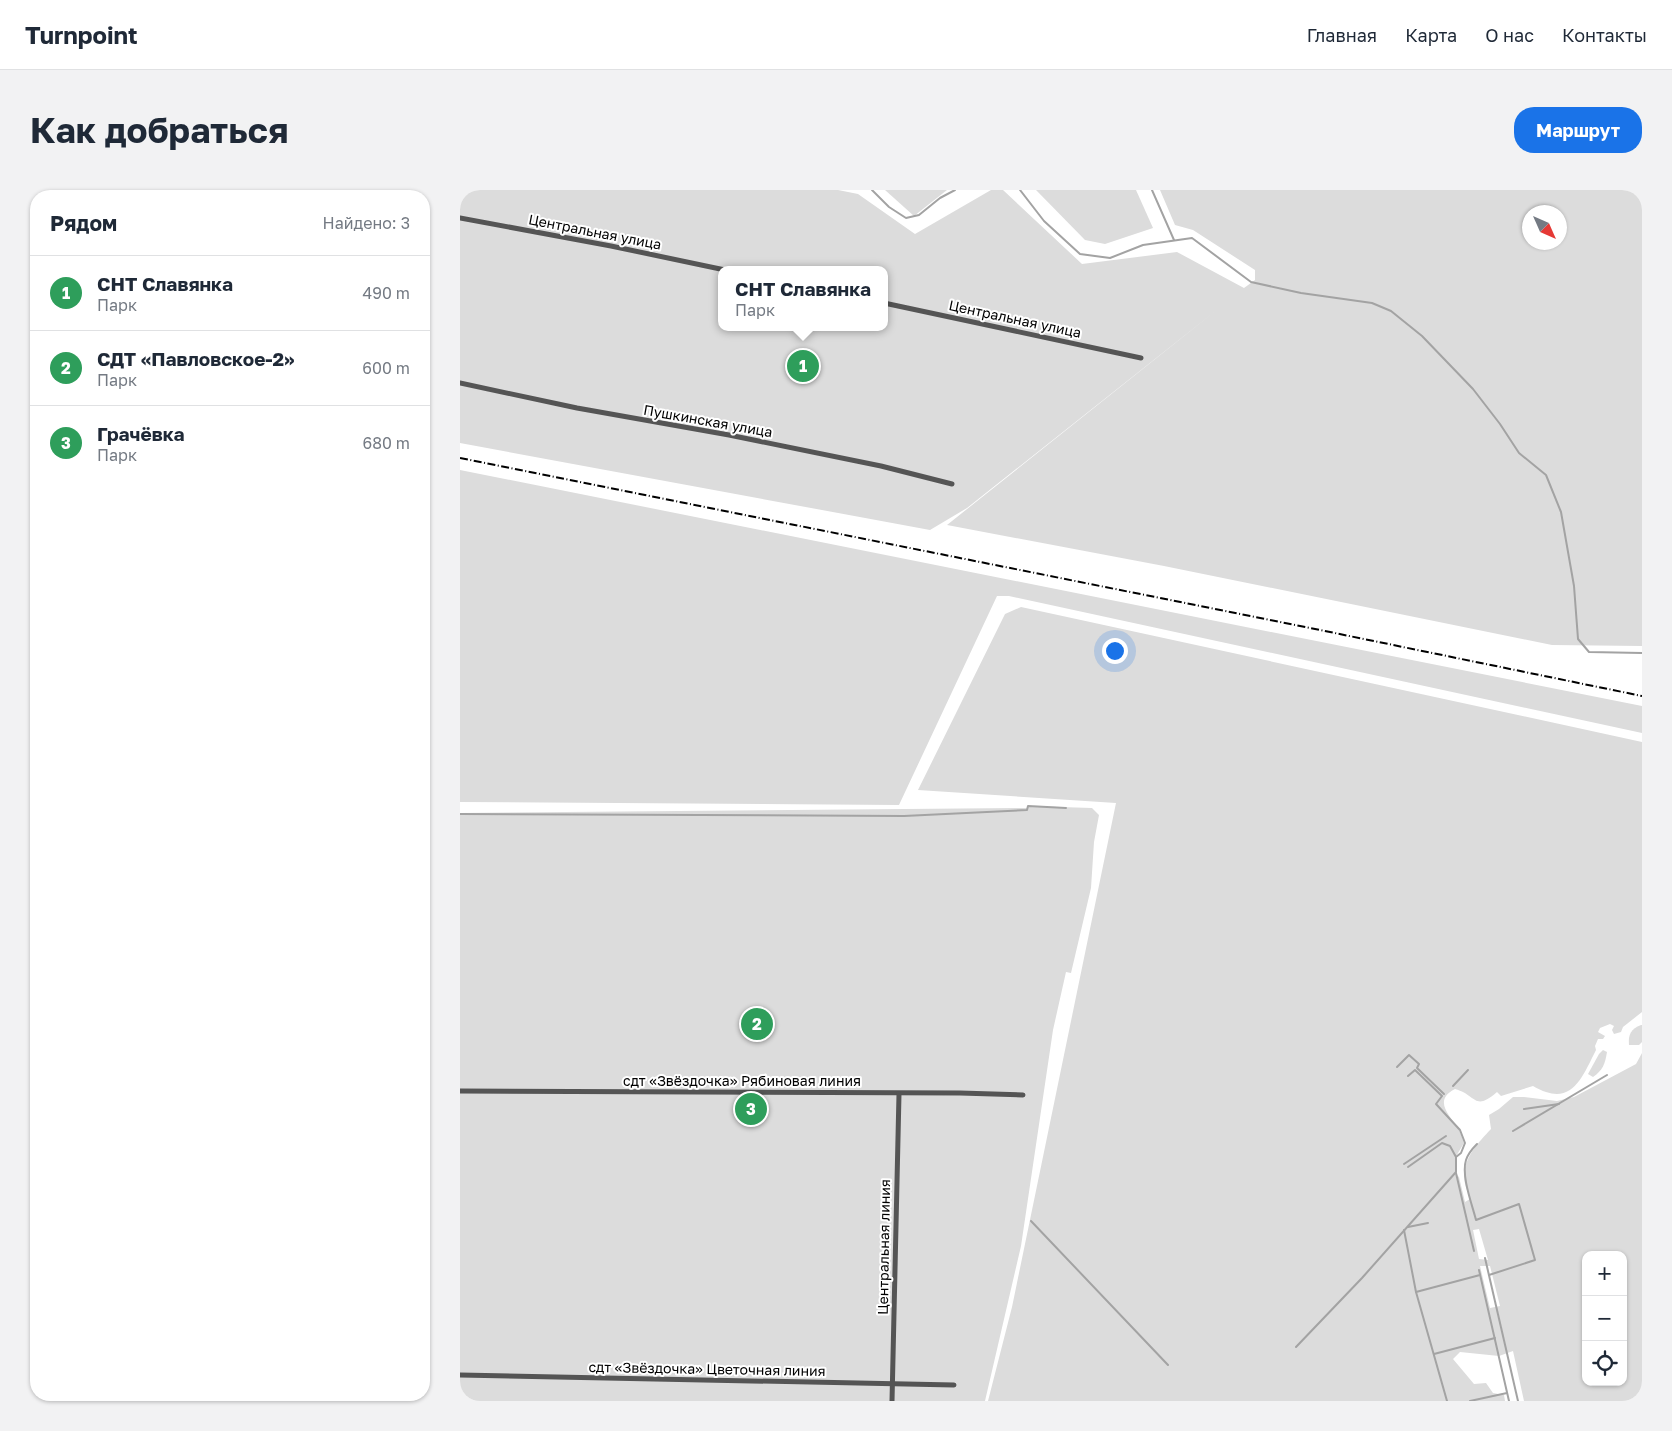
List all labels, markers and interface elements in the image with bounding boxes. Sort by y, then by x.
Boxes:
text: Turnpoint [25,20,138,49]
text: Главная [1307,24,1377,46]
text: Карта [1405,24,1457,46]
text: О нас [1485,24,1534,46]
text: Контакты [1562,24,1647,46]
button: Маршрут [1514,107,1642,153]
text: Как добраться [30,109,288,151]
north arrow [1522,205,1567,250]
text: Рядом [50,210,117,236]
street label: Центральная улица [527,210,663,253]
text: Найдено: 3 [323,213,410,233]
popup [718,266,888,331]
text: СНТ Славянка [97,272,233,295]
text: СНТ Славянка [735,277,871,300]
text: 1 [62,283,70,303]
text: 490 m [362,283,410,303]
text: Парк [97,295,137,315]
street label: Центральная улица [947,296,1083,341]
text: Парк [735,300,775,320]
text: СДТ «Павловское-2» [97,347,294,370]
pin: 1 [787,347,819,385]
text: 2 [61,358,71,378]
text: 600 m [362,358,410,378]
text: Парк [97,370,137,390]
street label: Пушкинская улица [642,401,774,440]
text: Грачёвка [97,422,185,445]
text: 3 [61,433,71,453]
text: 680 m [362,433,410,453]
text: Парк [97,445,137,465]
your location [1102,638,1128,664]
pin: 2 [741,1005,773,1043]
street label: сдт «Звёздочка» Рябиновая линия [623,1072,861,1089]
pin: 3 [735,1090,767,1128]
street label: Центральная линия [874,1179,893,1315]
map controls [1582,1251,1627,1386]
button: + [1582,1251,1627,1296]
button: − [1582,1296,1627,1341]
button: locate [1582,1341,1627,1386]
street label: сдт «Звёздочка» Цветочная линия [588,1358,826,1379]

